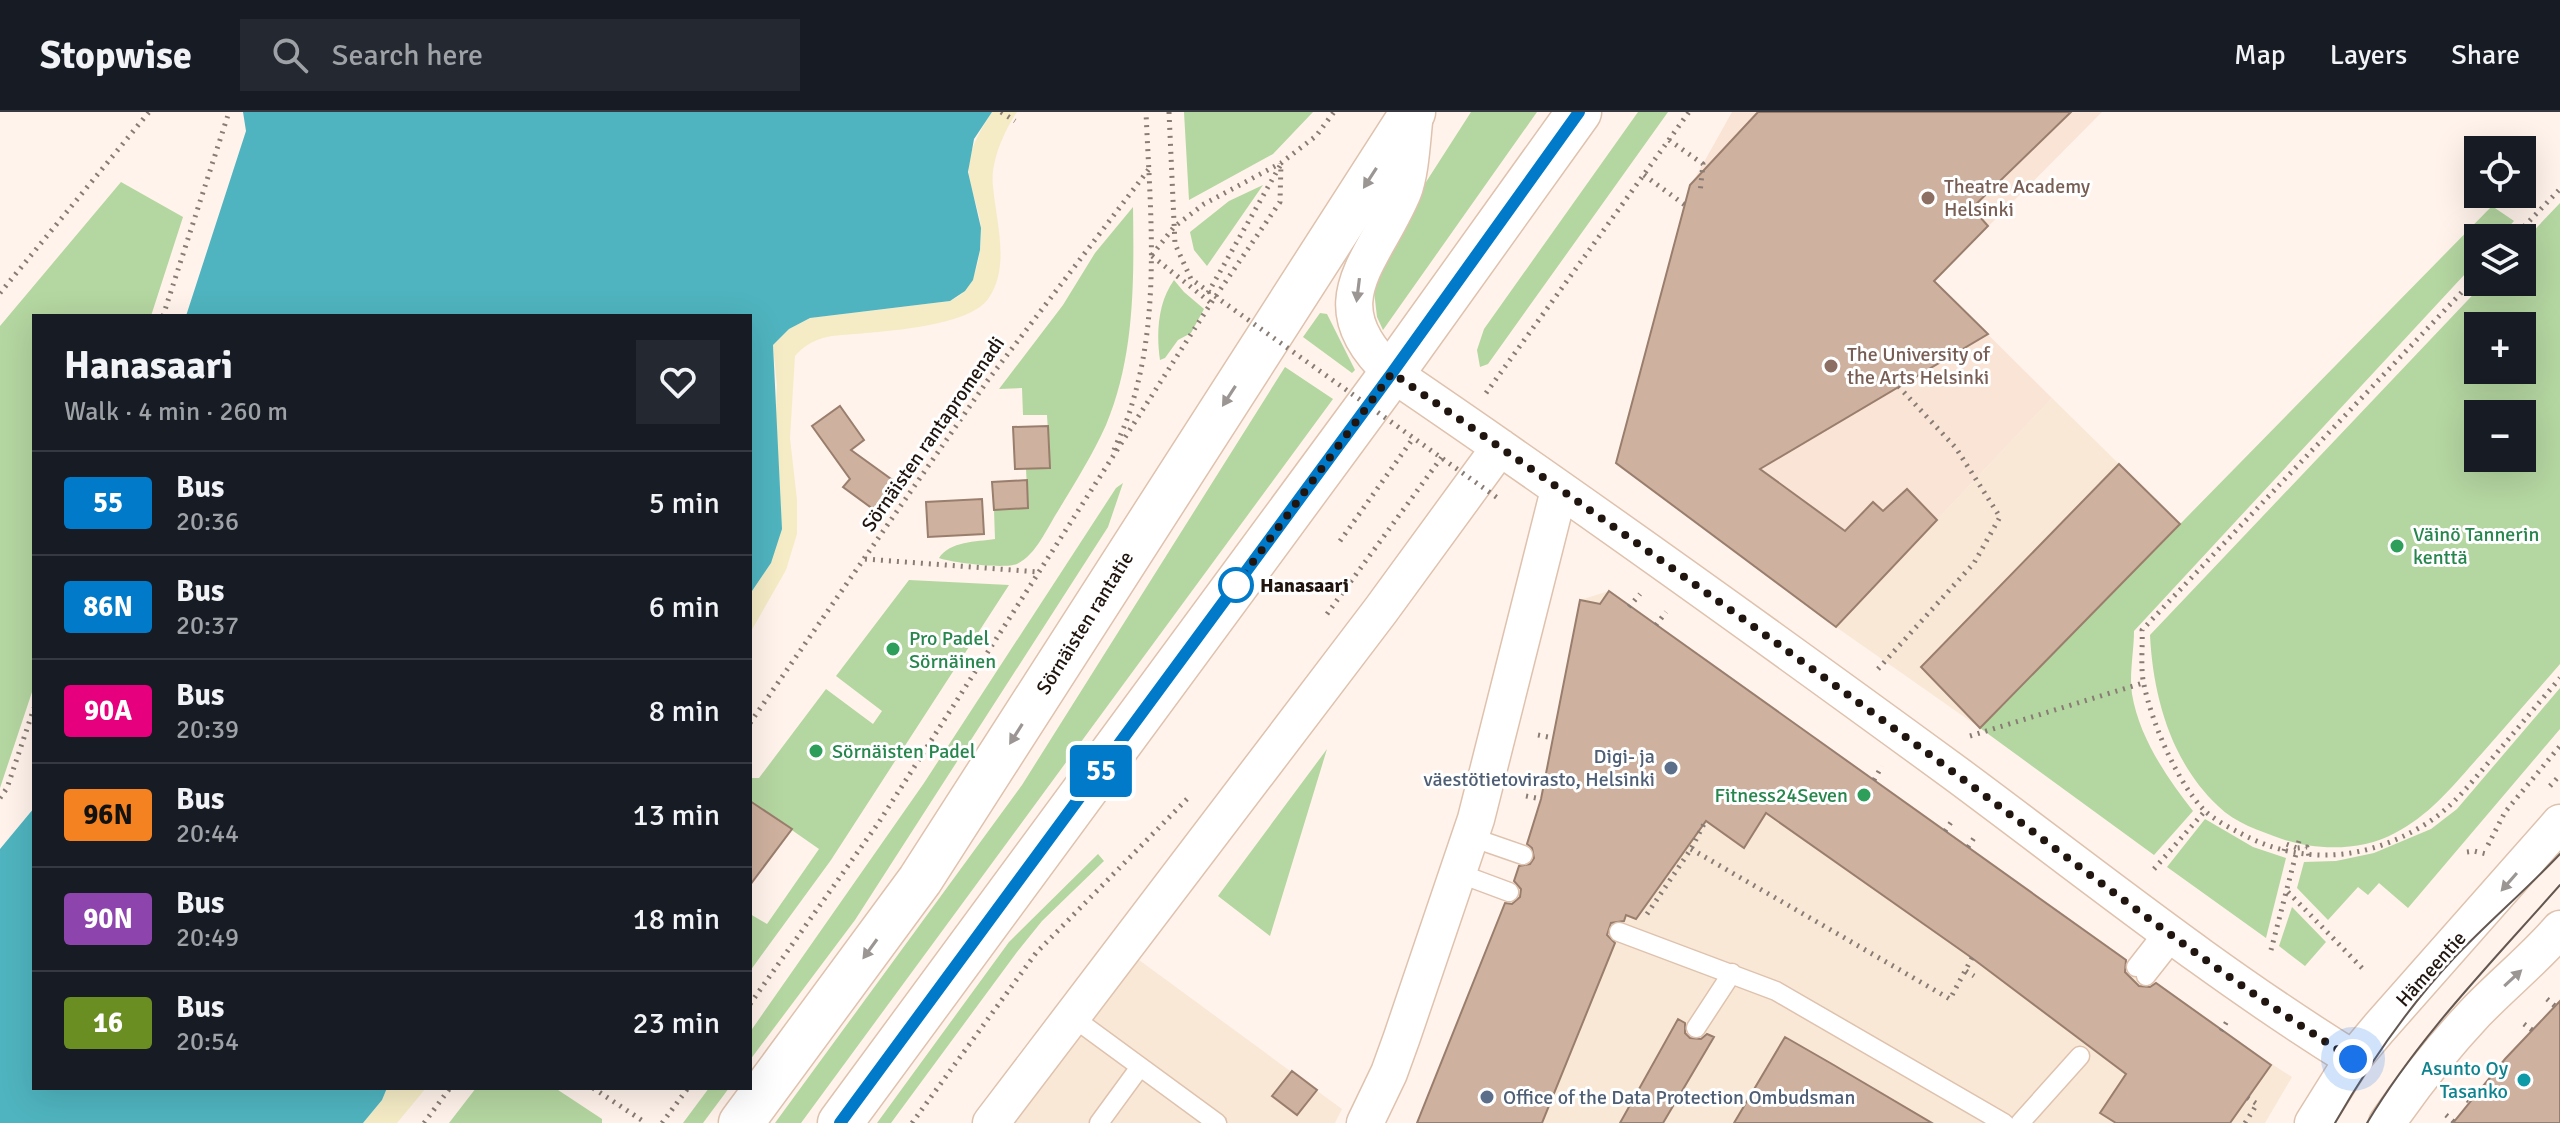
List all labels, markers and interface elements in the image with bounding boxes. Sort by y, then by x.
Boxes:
search box [240,19,800,91]
text: Stopwise [40,32,192,79]
icon: search [268,33,312,77]
text: Search here [332,37,483,74]
text: Map [2234,38,2286,72]
text: Layers [2330,38,2407,72]
text: Share [2451,38,2520,72]
map controls [2464,136,2536,472]
button: locate [2464,136,2536,208]
one-way arrow [1363,167,1378,188]
place label: Theatre Academy Helsinki [1944,174,2091,222]
marker: Theatre Academy Helsinki [1919,189,1937,207]
button: layers [2464,224,2536,296]
one-way arrow [1351,278,1364,303]
button: + [2464,312,2536,384]
street label: Sörnäisten rantapromenadi [856,332,1010,536]
button: heart [636,340,720,424]
text: Hanasaari [64,342,233,389]
place label: The University of the Arts Helsinki [1847,342,1991,390]
marker: The University of the Arts Helsinki [1822,357,1840,375]
one-way arrow [1222,385,1237,407]
text: Walk · 4 min · 260 m [64,396,288,428]
button: − [2464,400,2536,472]
text: Bus [176,469,224,506]
text: 5 min [649,485,720,522]
text: 55 [93,486,123,520]
text: 20:36 [176,506,239,538]
place label: Väinö Tannerin kenttä [2413,522,2539,570]
marker: Väinö Tannerin kenttä [2388,537,2406,555]
street label: Sörnäisten rantatie [1031,547,1139,699]
marker: Hanasaari [1219,568,1253,602]
text: Bus [176,573,224,610]
place label: Hanasaari [1260,573,1349,598]
text: 6 min [649,589,720,626]
text: 86N [83,590,133,624]
text: 20:37 [176,610,239,642]
place label: Pro Padel Sörnäinen [909,626,996,674]
marker: Pro Padel Sörnäinen [884,640,902,658]
text: Bus [176,677,224,714]
text: 8 min [649,693,720,730]
text: 90A [84,694,132,728]
text: 20:39 [176,714,239,746]
one-way arrow [1009,723,1023,745]
place label: Sörnäisten Padel [832,739,976,764]
marker: Sörnäisten Padel [807,742,825,760]
place label: Digi- ja väestötietovirasto, Helsinki [1423,744,1655,792]
line badge: 55 [1065,745,1137,797]
text: 55 [1086,754,1116,788]
marker: Digi- ja väestötietovirasto, Helsinki [1662,759,1680,777]
text: Bus [176,781,224,818]
place label: Fitness24Seven [1715,783,1848,808]
marker: Fitness24Seven [1855,786,1873,804]
text: 13 min [633,797,720,834]
text: 96N [83,798,133,832]
text: 20:44 [176,818,239,850]
one-way arrow [2501,872,2518,892]
text: Bus [176,885,224,922]
text: 18 min [633,901,720,938]
text: 90N [83,902,133,936]
text: 20:49 [176,922,239,954]
street label: Hämeentie [2391,926,2471,1012]
one-way arrow [862,939,878,959]
one-way arrow [2503,969,2522,987]
text: Bus [176,989,224,1026]
text: 23 min [633,1005,720,1042]
text: 16 [93,1006,123,1040]
text: 20:54 [176,1026,239,1058]
your location [2333,1039,2373,1079]
place label: Asunto Oy Tasanko [2421,1056,2509,1104]
marker: Asunto Oy Tasanko [2515,1071,2533,1089]
place label: Office of the Data Protection Ombudsman [1503,1085,1855,1110]
marker: Office of the Data Protection Ombudsman [1478,1088,1496,1106]

